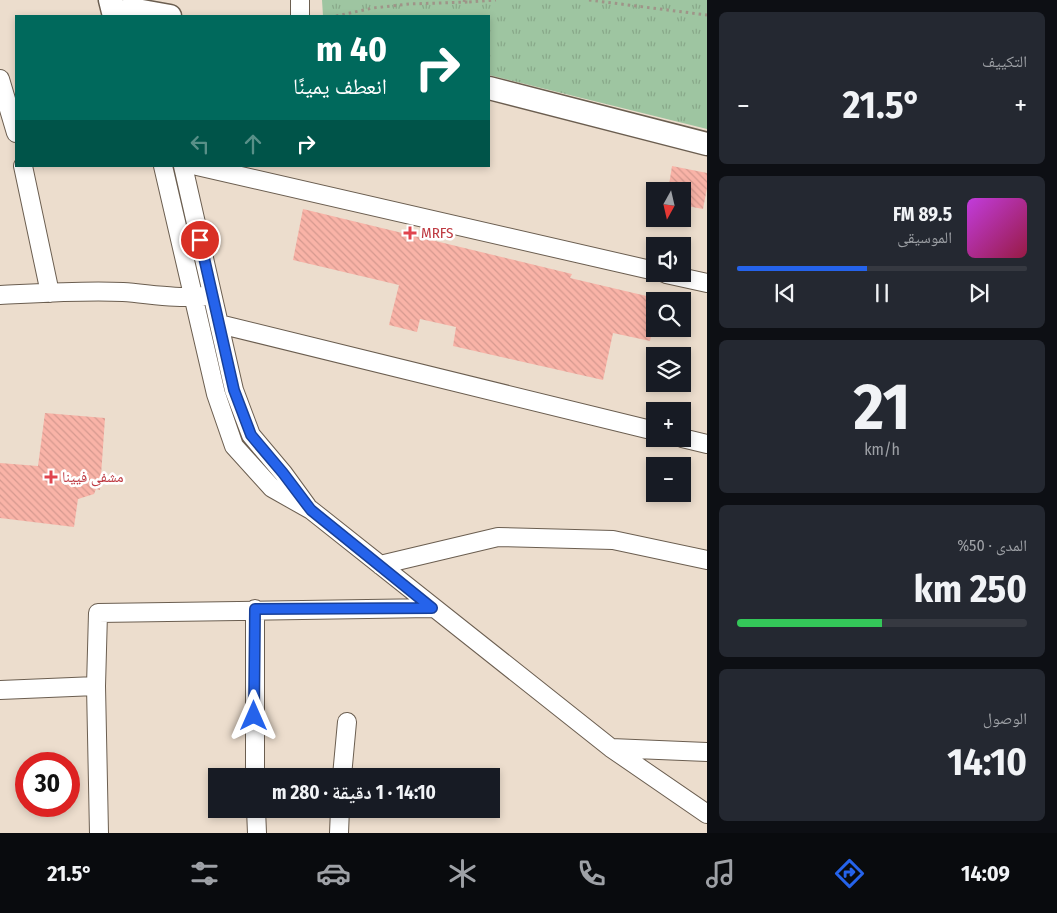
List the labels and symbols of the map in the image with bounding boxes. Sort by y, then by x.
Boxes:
north arrow [646,182,691,228]
pin [179,219,221,261]
place label: MRFS [421,224,454,242]
marker: MRFS [403,226,417,240]
place label: مشفى فيينا [62,468,124,487]
marker: مشفى فيينا [44,470,58,484]
position arrow [227,689,279,741]
speed limit sign: 30 [15,752,80,817]

